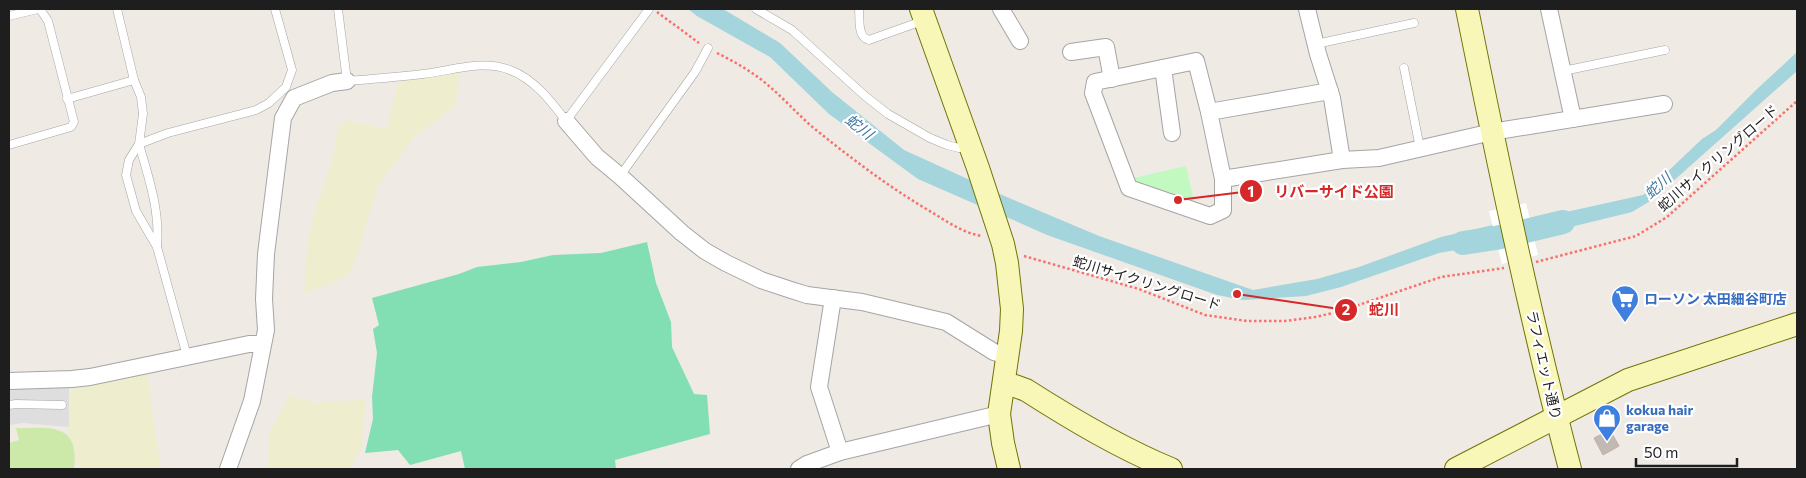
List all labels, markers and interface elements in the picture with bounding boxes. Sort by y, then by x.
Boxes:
street label: 蛇川サイクリングロード [1654,101,1782,215]
water label: 蛇川 [842,110,879,144]
water label: 蛇川 [1641,169,1675,203]
callout: リバーサイド公園 [1239,176,1404,206]
text: 1 [1248,182,1254,200]
text: リバーサイド公園 [1274,182,1394,200]
street label: 蛇川サイクリングロード [1071,252,1223,313]
supermarket icon: ローソン 太田細谷町店 [1610,284,1640,323]
place label: ローソン 太田細谷町店 [1644,290,1787,307]
callout: 蛇川 [1334,295,1409,325]
text: 2 [1342,300,1350,318]
text: 蛇川 [1369,300,1399,318]
street label: ラフィエット通り [1524,309,1565,421]
place label: kokua hair garage [1626,401,1693,434]
shop icon: kokua hair garage [1592,403,1622,442]
scale bar [1636,436,1737,468]
text: 50 m [1644,443,1678,461]

